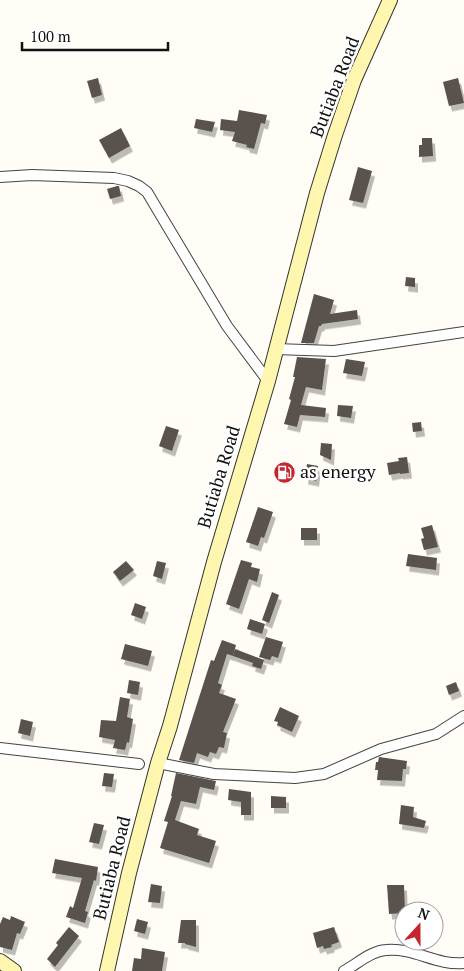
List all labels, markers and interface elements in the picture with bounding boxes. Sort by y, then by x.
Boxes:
scale bar [22,20,169,52]
text: 100 m [30,26,71,46]
street label: Butiaba Road [304,33,364,140]
street label: Butiaba Road [191,423,245,531]
place label: as energy [300,459,376,483]
fuel station icon: as energy [272,460,296,484]
street label: Butiaba Road [87,813,135,922]
north arrow [394,901,444,951]
text: N [415,903,433,924]

